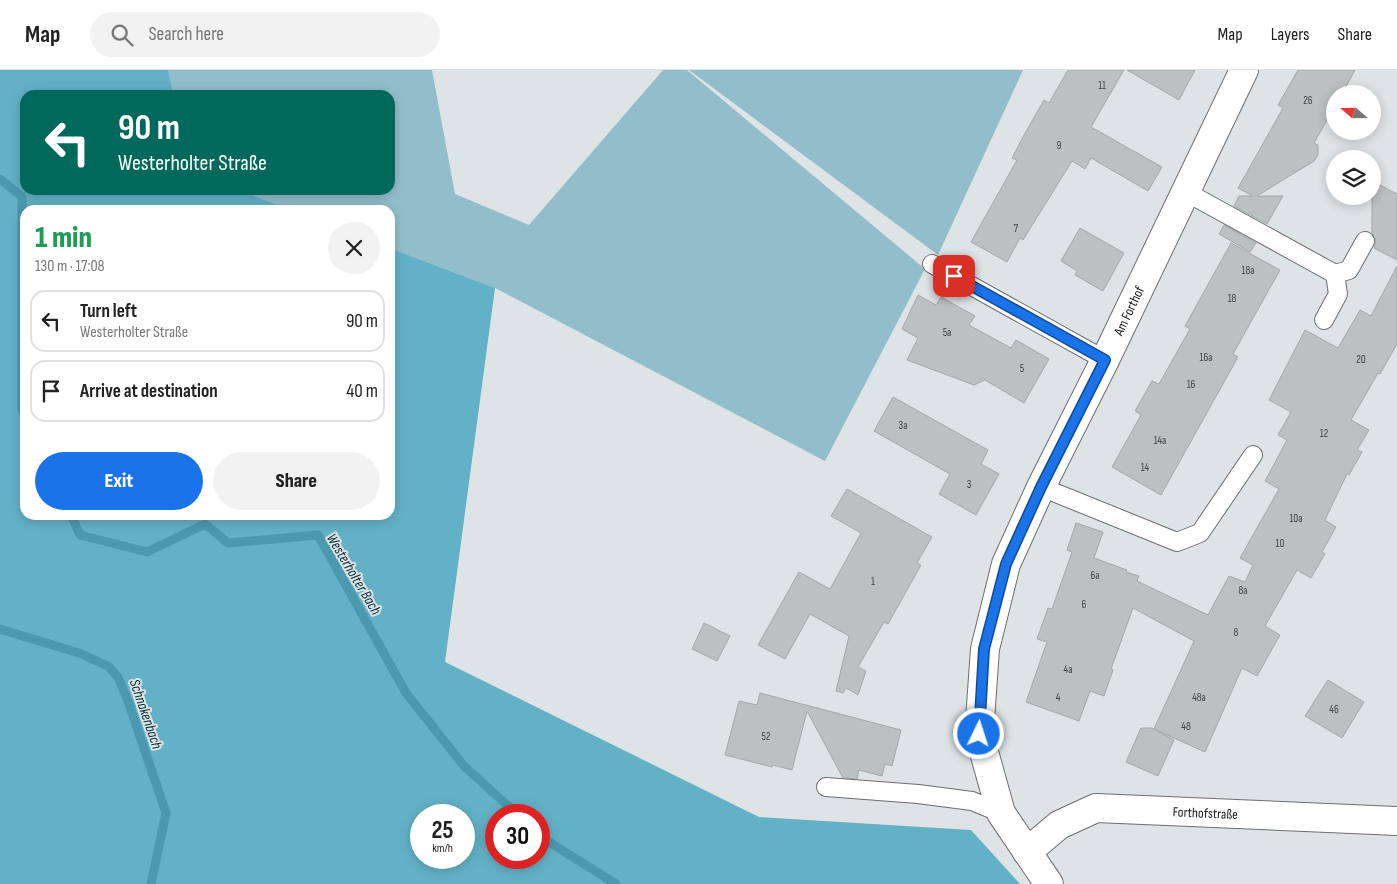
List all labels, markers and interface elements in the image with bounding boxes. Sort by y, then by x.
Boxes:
search box [90,12,440,57]
text: Map [25,20,60,49]
icon: search [108,21,136,49]
text: Search here [148,23,224,46]
text: Map [1218,24,1243,45]
text: Layers [1271,24,1310,45]
text: Share [1338,24,1372,45]
house number: 11 [1098,79,1106,92]
north arrow [1326,85,1381,140]
map controls [1326,85,1381,205]
house number: 26 [1303,94,1313,107]
text: 90 m [118,107,180,150]
icon: left [35,110,100,175]
house number: 9 [1057,139,1062,152]
text: Westerholter Straße [118,150,267,177]
button: layers [1326,150,1381,205]
text: 1 min [35,220,92,256]
button: close [328,222,380,274]
house number: 7 [1014,222,1019,235]
pin [933,255,975,297]
text: 130 m · 17:08 [35,257,105,276]
icon: arrive [940,262,968,290]
house number: 18a [1242,264,1254,277]
street label: Am Forthof [1110,283,1149,339]
house number: 18 [1228,292,1237,305]
text: Turn left [80,300,137,323]
icon: left [37,307,65,335]
text: 90 m [346,310,378,333]
text: Westerholter Straße [80,323,188,342]
house number: 5a [943,326,951,339]
house number: 16a [1200,351,1212,364]
house number: 20 [1356,353,1366,366]
house number: 5 [1020,362,1024,375]
icon: arrive [37,377,65,405]
house number: 16 [1187,378,1196,391]
text: Arrive at destination [80,380,218,403]
text: 40 m [346,380,378,403]
house number: 3a [899,419,907,432]
house number: 12 [1320,427,1329,440]
house number: 14a [1154,434,1166,447]
button: Exit [35,452,203,510]
button: Share [213,452,380,510]
house number: 14 [1141,461,1150,474]
house number: 3 [967,478,972,491]
house number: 10a [1290,512,1303,525]
water label: Westerholter Bach [322,530,385,618]
house number: 10 [1276,537,1284,550]
house number: 6a [1090,569,1100,582]
house number: 1 [871,575,875,588]
house number: 8a [1238,584,1248,597]
house number: 6 [1082,598,1087,611]
house number: 8 [1234,626,1239,639]
house number: 4a [1064,663,1072,676]
water label: Schnakenbach [125,677,166,752]
house number: 4 [1056,691,1061,704]
house number: 48a [1192,691,1206,704]
house number: 46 [1329,703,1339,716]
position arrow [952,707,1004,759]
house number: 48 [1181,720,1191,733]
house number: 52 [762,730,771,743]
street label: Forthofstraße [1172,803,1238,823]
speed limit sign: 30 [485,804,550,869]
text: 25 [432,815,453,846]
text: km/h [432,841,453,856]

